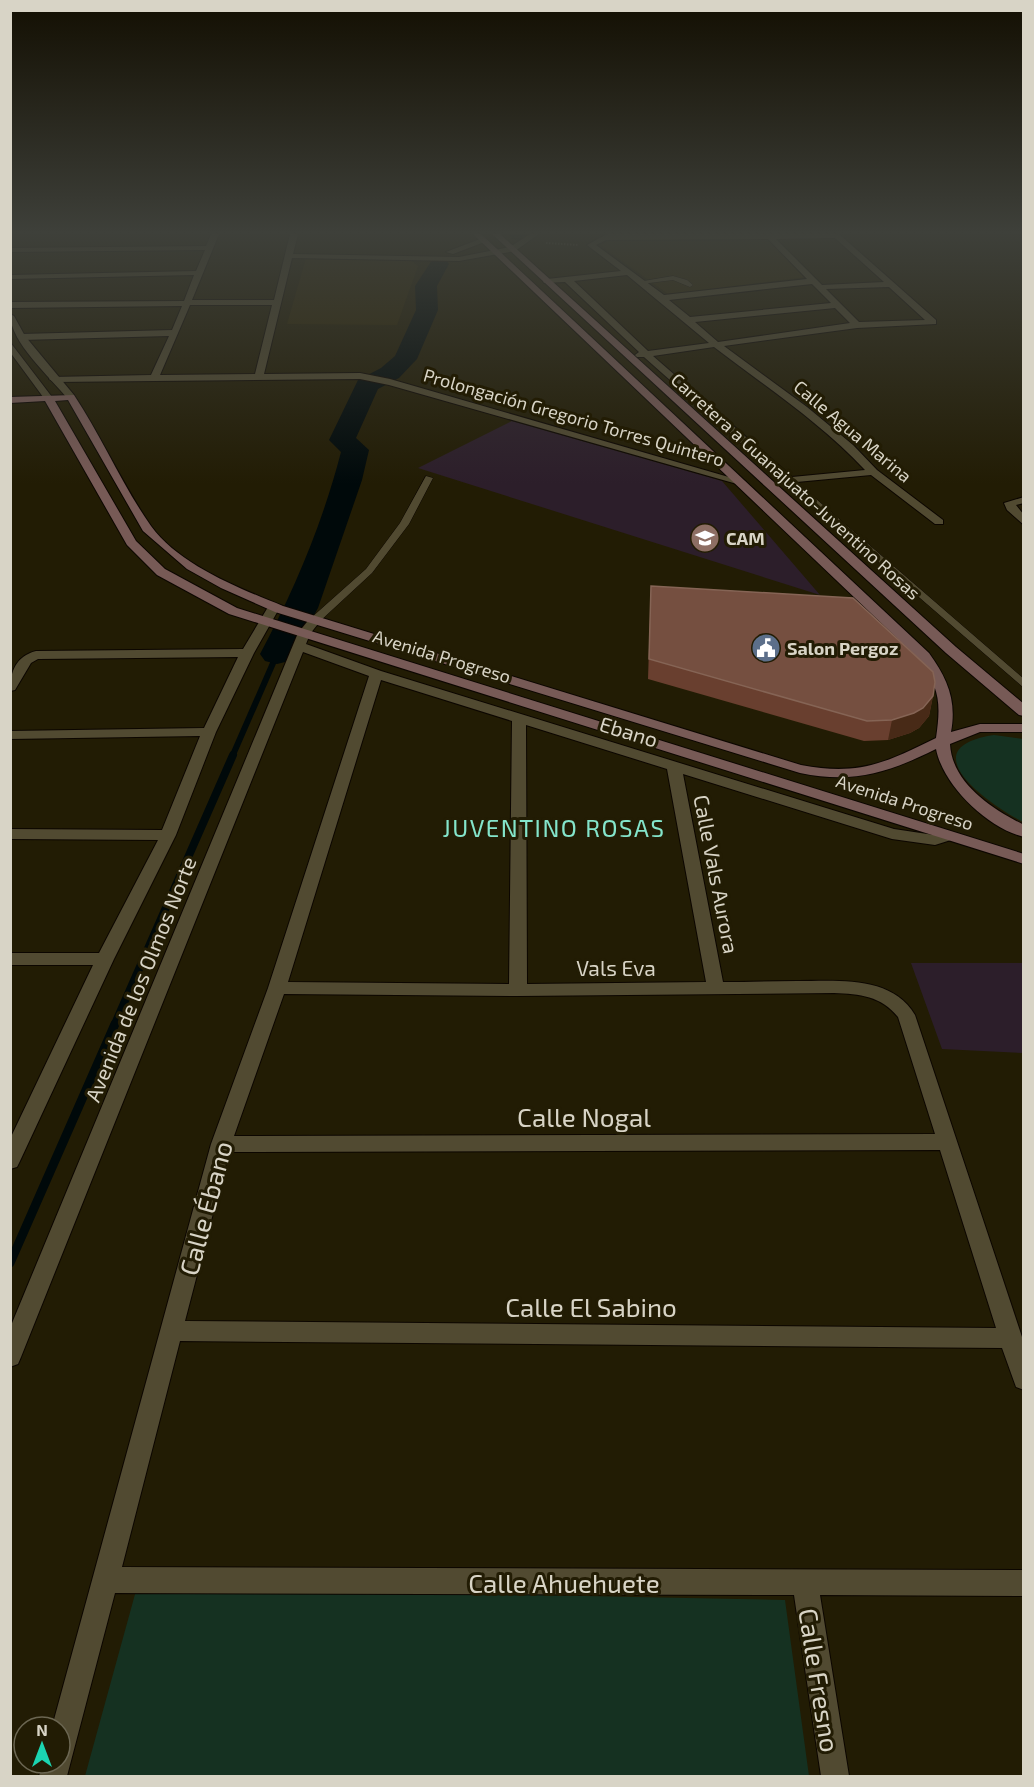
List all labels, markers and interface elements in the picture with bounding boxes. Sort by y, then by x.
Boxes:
street label: Prolongación Gregorio Torres Quintero [421,363,727,471]
street label: Carretera a Guanajuato-Juventino Rosas [667,368,925,604]
street label: Calle Agua Marina [790,375,916,487]
school or university icon: CAM [689,522,721,554]
place label: CAM [726,527,765,549]
street label: Avenida Progreso [370,625,514,687]
public building icon: Salon Pergoz [750,632,782,664]
place label: Salon Pergoz [787,637,898,659]
street label: Ebano [597,710,661,752]
street label: Avenida Progreso [834,769,976,835]
street label: Calle Vals Aurora [689,792,745,956]
district label: JUVENTINO ROSAS [443,813,665,842]
street label: Avenida de los Olmos Norte [79,853,201,1105]
street label: Vals Eva [576,955,656,980]
street label: Calle Nogal [517,1101,651,1132]
street label: Calle Ébano [172,1137,238,1279]
street label: Calle El Sabino [505,1291,677,1322]
street label: Calle Ahuehuete [468,1567,660,1598]
street label: Calle Fresno [793,1606,847,1754]
north arrow [12,1715,72,1775]
text: N [36,1720,48,1739]

